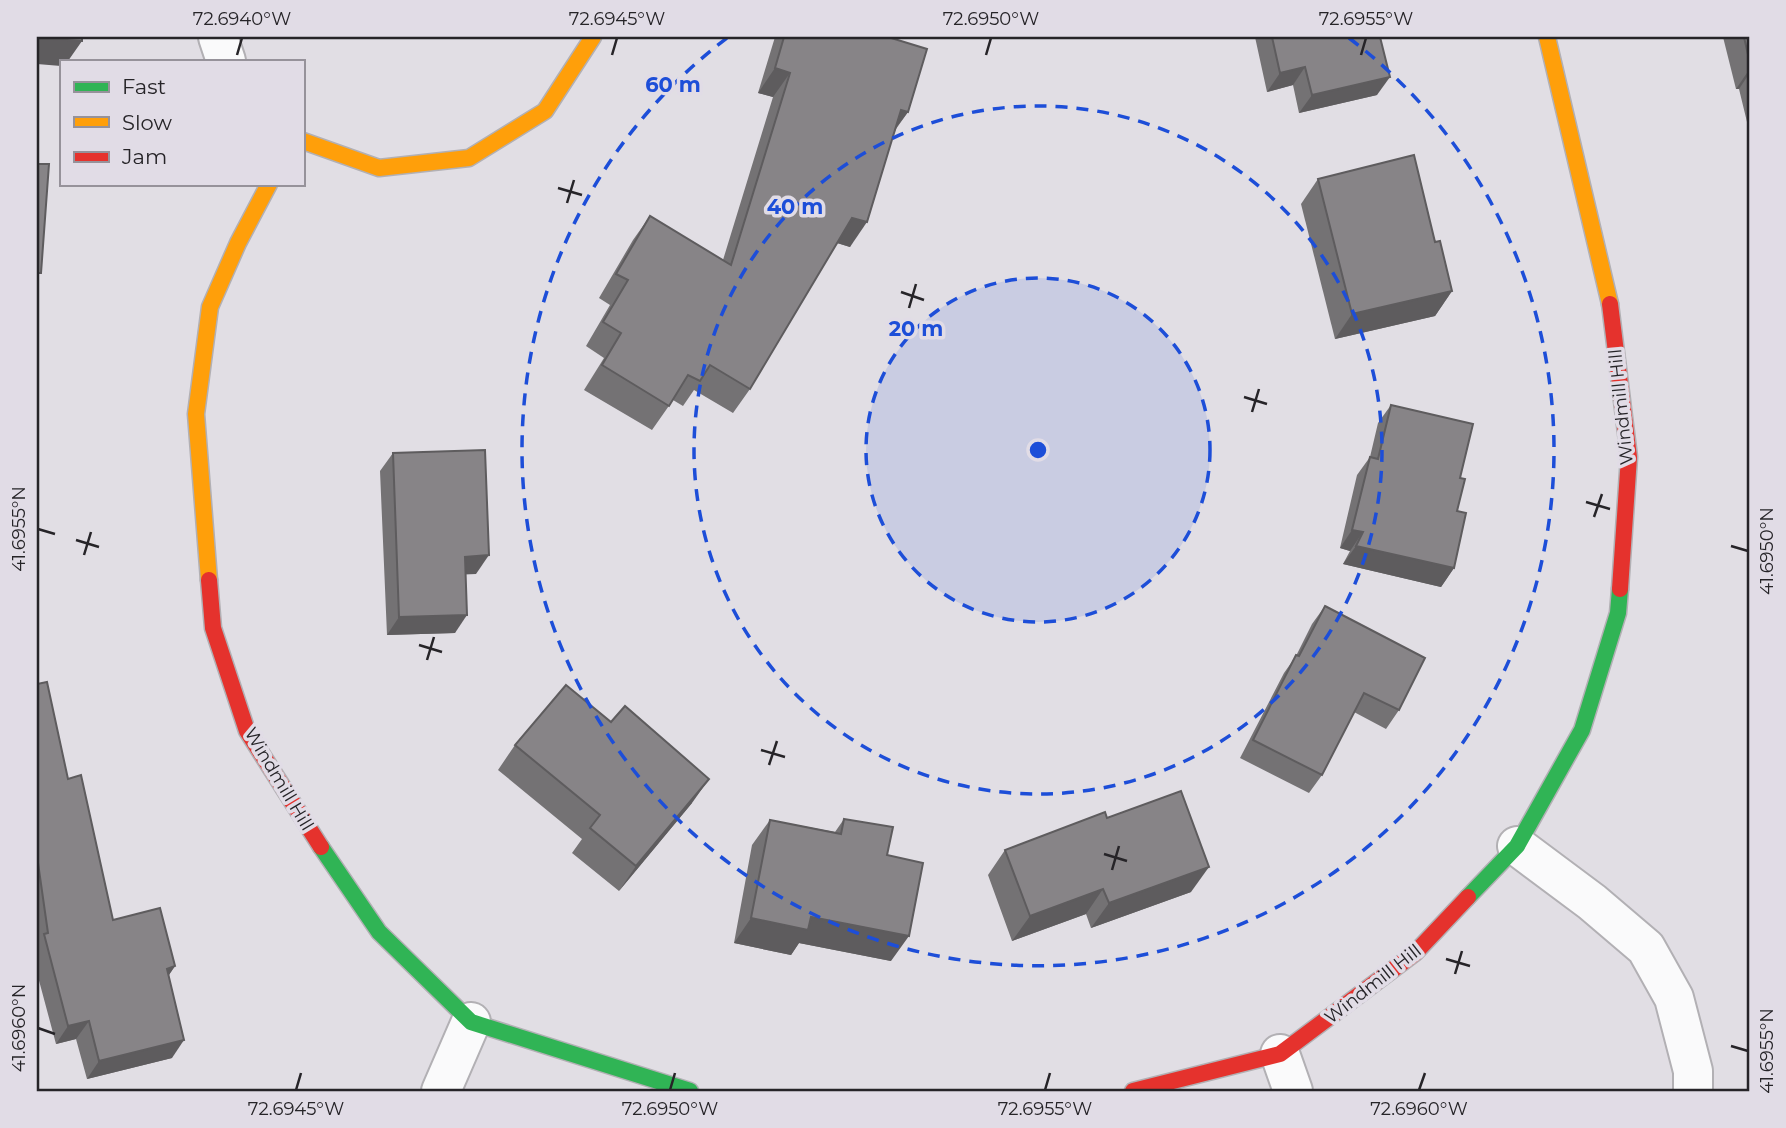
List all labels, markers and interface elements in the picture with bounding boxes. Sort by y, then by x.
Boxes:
text: 72.6940°W [193,8,291,30]
text: 72.6945°W [569,8,665,30]
text: 72.6950°W [943,8,1039,30]
text: 72.6955°W [1319,8,1413,30]
legend [60,60,304,186]
text: 60 m [645,72,701,97]
text: Fast [122,74,166,99]
text: Slow [122,110,172,135]
text: Jam [121,144,167,169]
text: 40 m [767,194,823,219]
text: 20 m [889,316,943,341]
street label: Windmill Hill [1604,348,1638,466]
centre of rings [1026,438,1050,462]
text: 41.6955°N [8,486,30,572]
text: 41.6950°N [1756,507,1778,595]
street label: Windmill Hill [240,723,318,835]
street label: Windmill Hill [1320,939,1426,1029]
text: 41.6960°N [8,984,30,1072]
text: 41.6955°N [1756,1008,1778,1094]
text: 72.6945°W [248,1098,344,1120]
text: 72.6950°W [622,1098,718,1120]
text: 72.6955°W [998,1098,1092,1120]
text: 72.6960°W [1370,1098,1468,1120]

